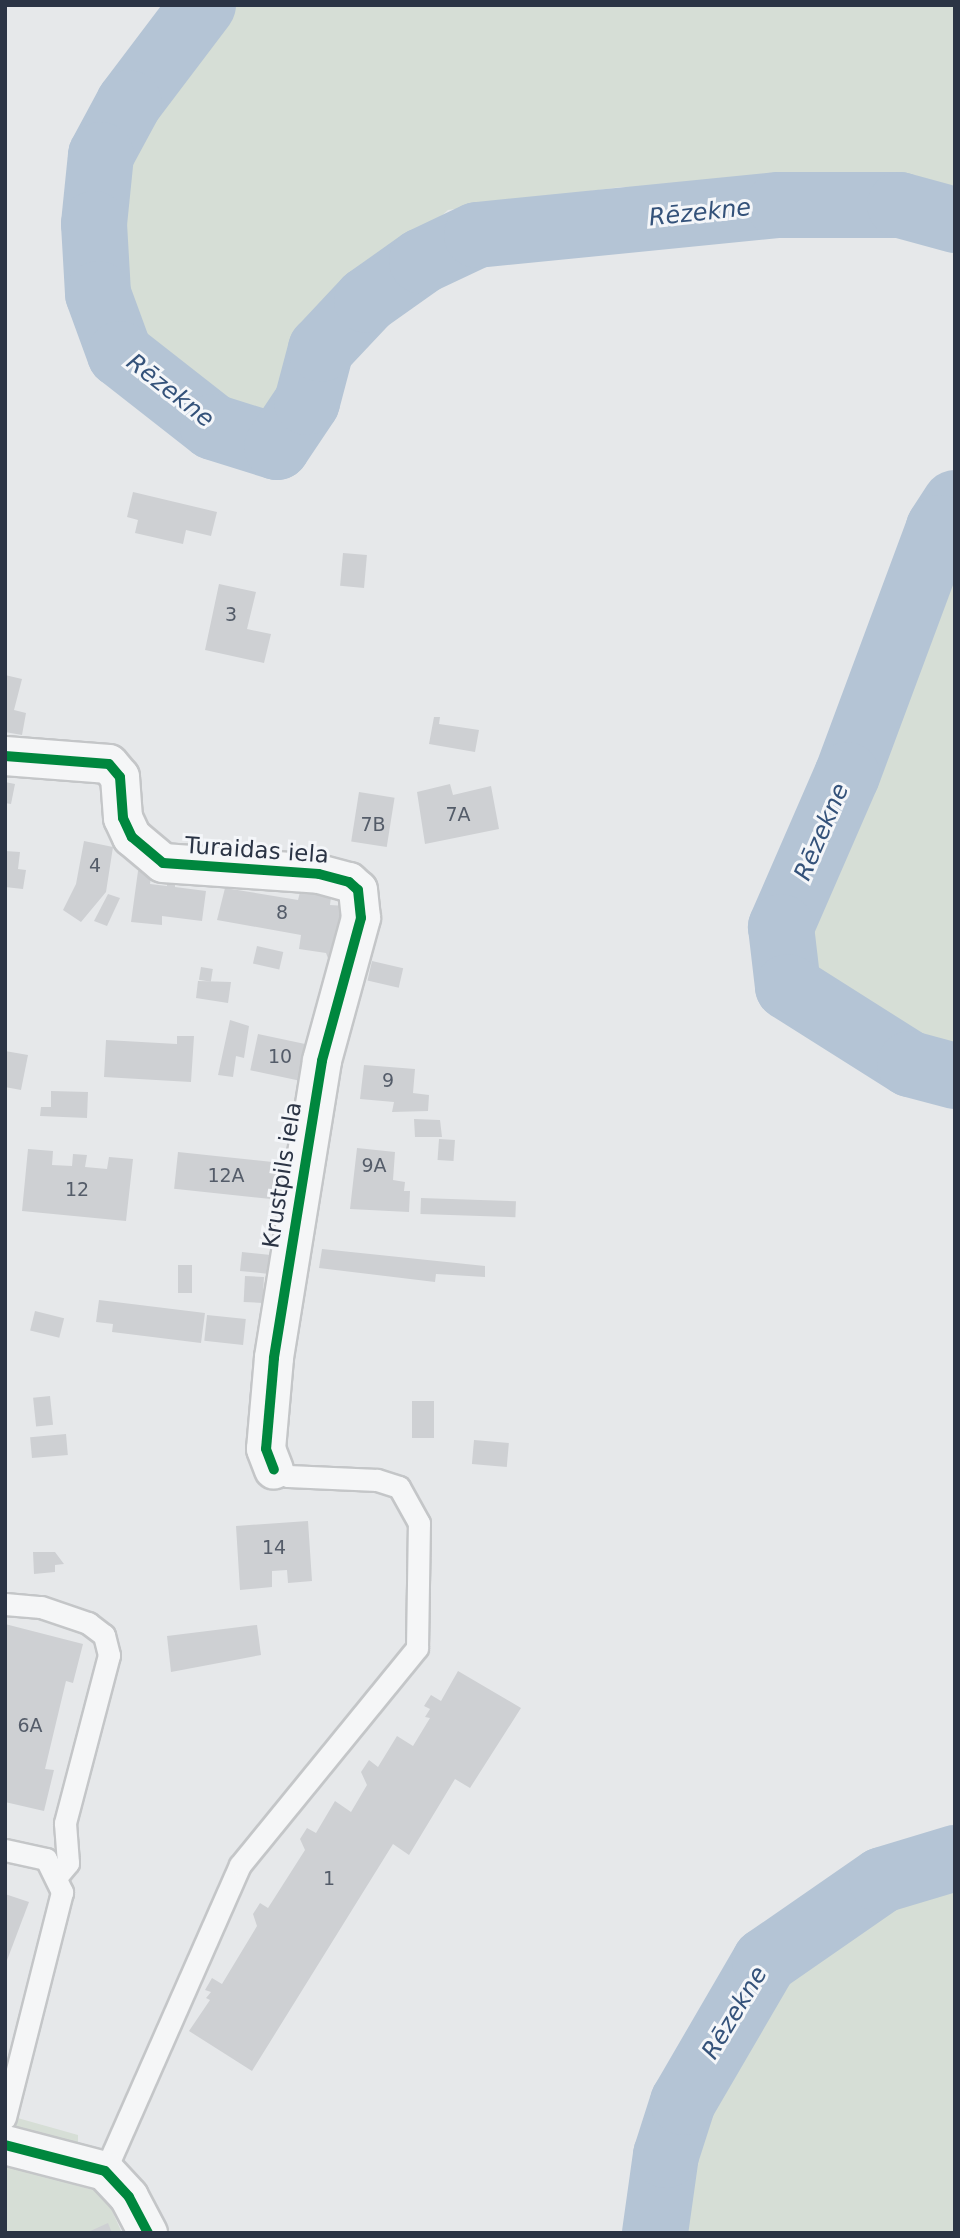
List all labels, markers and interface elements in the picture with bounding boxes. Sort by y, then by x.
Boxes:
water label: Rēzekne [647,193,753,233]
water label: Rēzekne [121,348,219,434]
house number: 3 [225,604,237,626]
water label: Rēzekne [789,779,855,885]
house number: 7A [445,804,471,826]
house number: 7B [360,814,386,836]
street label: Turaidas iela [184,831,330,869]
house number: 4 [89,855,101,877]
house number: 8 [276,902,288,924]
house number: 10 [268,1046,292,1068]
house number: 9 [382,1070,394,1092]
street label: Krustpils iela [257,1100,307,1250]
house number: 9A [361,1155,387,1177]
house number: 12A [207,1165,245,1187]
house number: 12 [65,1179,89,1201]
house number: 14 [262,1537,286,1559]
house number: 6A [17,1715,43,1737]
house number: 1 [323,1868,335,1890]
water label: Rēzekne [696,1962,774,2064]

